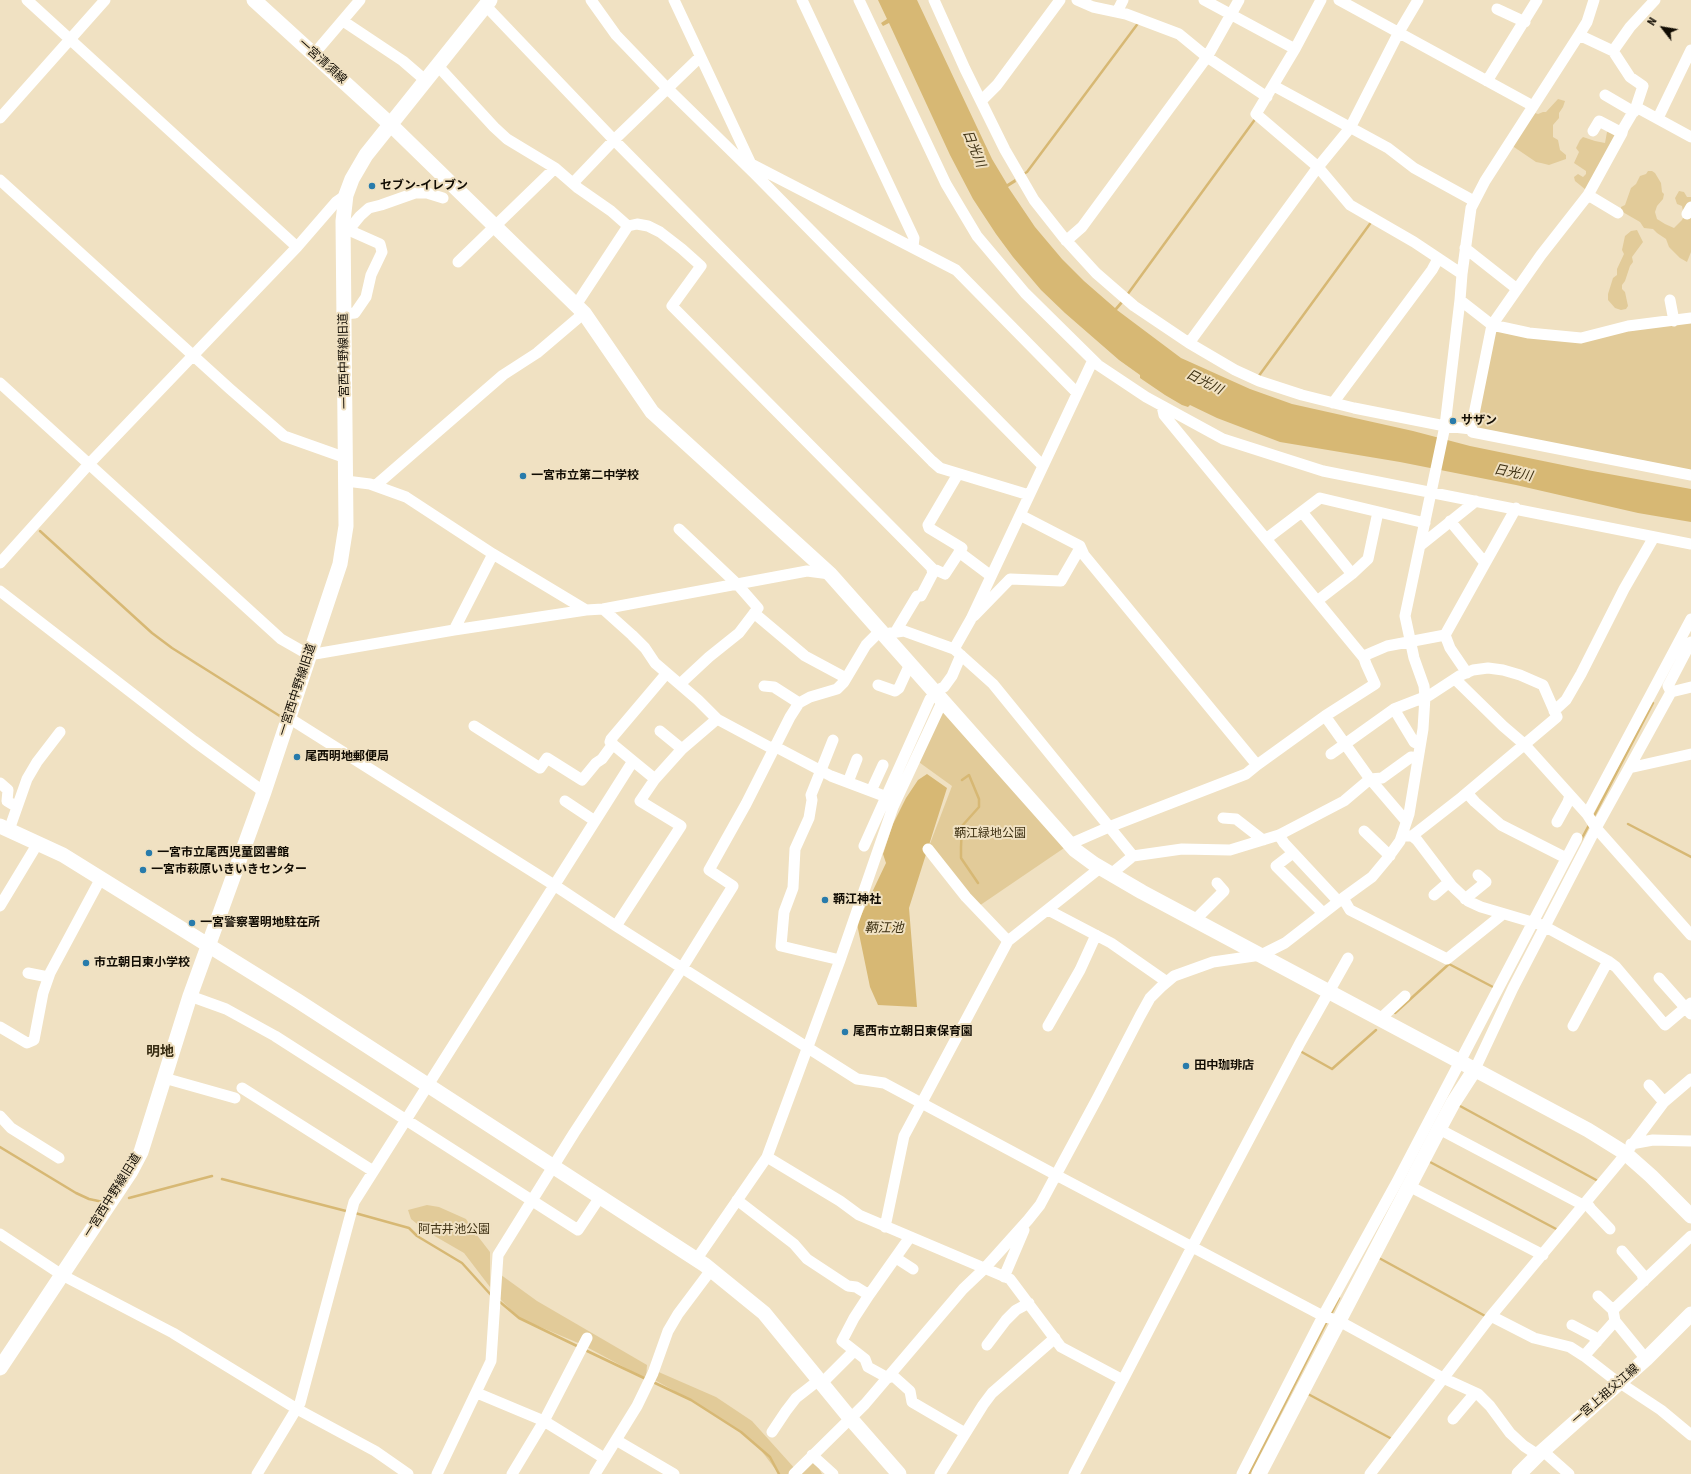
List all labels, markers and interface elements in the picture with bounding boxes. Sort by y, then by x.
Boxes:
north arrow [1643,8,1683,48]
text: N [1644,15,1661,29]
street label: 一宮清須線 [295,37,349,87]
water label: 日光川 [958,128,988,170]
place label: セブン-イレブン [380,179,468,193]
marker: セブン-イレブン [367,181,377,191]
street label: 一宮西中野線旧道 [337,313,353,409]
water label: 日光川 [1183,367,1225,399]
place label: サザン [1461,414,1497,428]
marker: サザン [1448,416,1458,426]
water label: 日光川 [1492,463,1534,485]
place label: 一宮市立第二中学校 [531,469,639,483]
marker: 一宮市立第二中学校 [518,471,528,481]
street label: 一宮西中野線旧道 [276,642,320,738]
place label: 尾西明地郵便局 [305,750,389,764]
marker: 尾西明地郵便局 [292,752,302,762]
park label: 鞆江緑地公園 [954,827,1026,841]
place label: 一宮市立尾西児童図書館 [157,846,289,860]
marker: 一宮市立尾西児童図書館 [144,848,154,858]
place label: 一宮市萩原いきいきセンター [151,863,307,877]
marker: 一宮市萩原いきいきセンター [138,865,148,875]
place label: 鞆江神社 [833,893,881,907]
marker: 鞆江神社 [820,895,830,905]
place label: 一宮警察署明地駐在所 [200,916,320,930]
marker: 一宮警察署明地駐在所 [187,918,197,928]
water label: 鞆江池 [865,921,903,937]
place label: 市立朝日東小学校 [94,956,190,970]
marker: 市立朝日東小学校 [81,958,91,968]
place label: 尾西市立朝日東保育園 [853,1025,973,1039]
marker: 尾西市立朝日東保育園 [840,1027,850,1037]
district label: 明地 [146,1045,174,1061]
place label: 田中珈琲店 [1194,1059,1254,1073]
marker: 田中珈琲店 [1181,1061,1191,1071]
street label: 一宮西中野線旧道 [81,1151,145,1241]
park label: 阿古井池公園 [418,1223,490,1237]
street label: 一宮上祖父江線 [1570,1362,1642,1428]

